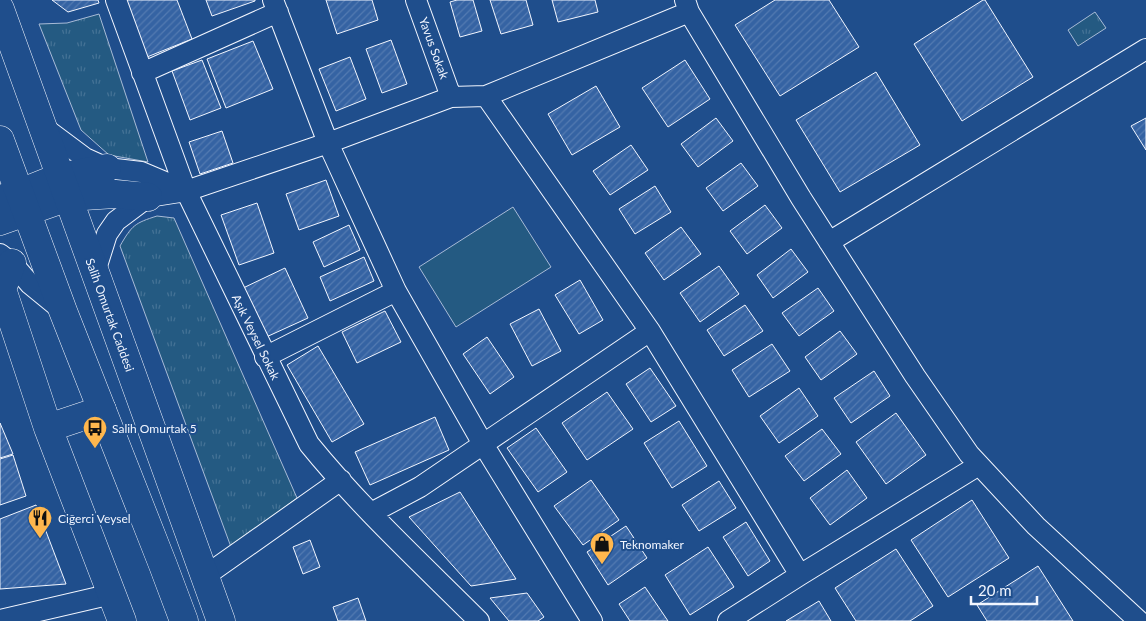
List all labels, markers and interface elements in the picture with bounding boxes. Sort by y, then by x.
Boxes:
street label: Yavus Sokak [416,15,452,82]
street label: Salih Omurtak Caddesi [83,256,138,374]
street label: Aşık Veysel Sokak [229,292,284,383]
bus stop icon: Salih Omurtak 5 [82,415,108,449]
place label: Salih Omurtak 5 [112,421,197,436]
restaurant icon: Ciğerci Veysel [27,505,53,539]
place label: Ciğerci Veysel [58,511,131,526]
shop icon: Teknomaker [589,531,615,565]
place label: Teknomaker [620,537,684,552]
scale bar [971,574,1037,606]
text: 20 m [978,581,1012,599]

